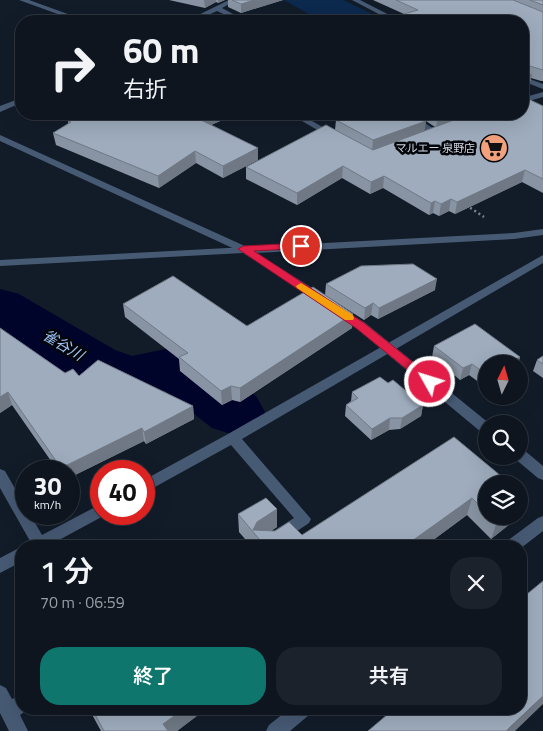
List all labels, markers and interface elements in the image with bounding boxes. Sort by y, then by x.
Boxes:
text: 60 m [123,23,199,77]
icon: right [40,35,105,100]
text: 右折 [123,72,167,106]
supermarket icon: マルエー 泉野店 [479,133,509,163]
place label: マルエー 泉野店 [396,140,475,156]
pin [280,225,322,267]
icon: arrive [287,232,315,260]
water label: 雀谷川 [38,323,90,367]
position arrow [403,355,455,407]
north arrow [478,355,528,405]
map controls [478,355,528,525]
button: search [478,415,528,465]
speed limit sign: 40 [90,460,155,525]
text: 30 [33,467,62,505]
button: layers [478,475,528,525]
text: km/h [34,495,61,514]
text: 1 分 [40,548,93,594]
button: close [450,557,502,609]
text: 70 m · 06:59 [40,590,125,614]
button: 終了 [40,647,266,705]
button: 共有 [276,647,502,705]

